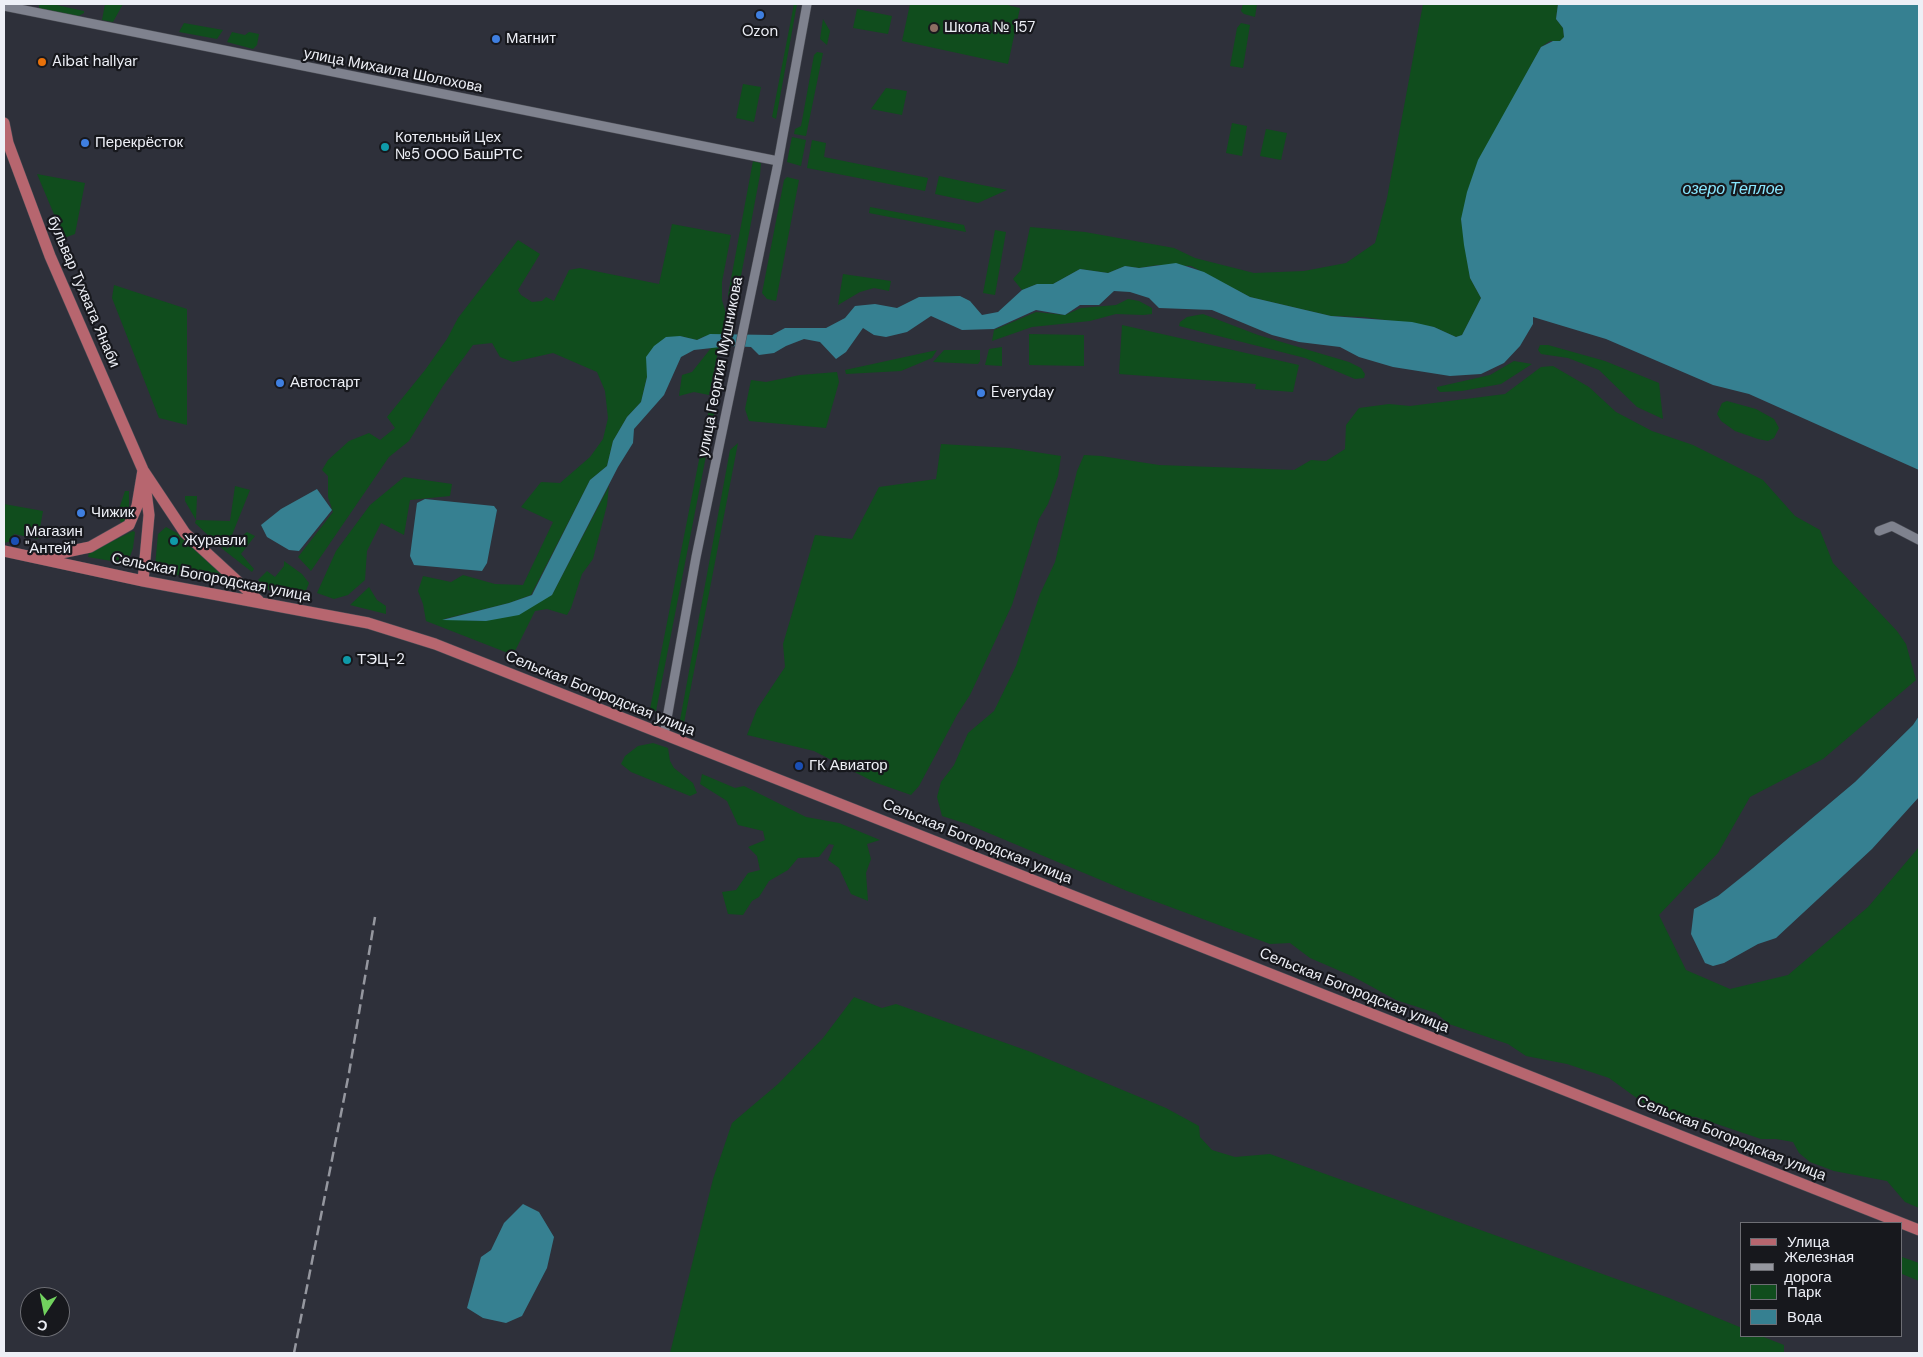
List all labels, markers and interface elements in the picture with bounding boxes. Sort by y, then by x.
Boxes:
marker: Ozon [754,9,766,21]
place label: Школа № 157 [944,19,1035,37]
marker: Школа № 157 [928,22,940,34]
place label: Ozon [742,23,778,41]
place label: Магнит [506,30,556,48]
marker: Магнит [490,33,502,45]
street label: улица Михаила Шолохова [302,45,484,97]
place label: Aibat hallyar [52,53,138,71]
marker: Aibat hallyar [36,56,48,68]
place label: Котельный Цех №5 ООО БашРТС [395,129,523,164]
place label: Перекрёсток [95,134,183,152]
marker: Перекрёсток [79,137,91,149]
marker: Котельный Цех №5 ООО БашРТС [379,141,391,153]
water label: озеро Теплое [1683,180,1783,200]
street label: бульвар Тухвата Янаби [43,213,123,371]
street label: улица Георгия Мушникова [695,275,747,459]
place label: Автостарт [290,374,360,392]
marker: Автостарт [274,377,286,389]
place label: Everyday [991,384,1054,402]
marker: Everyday [975,387,987,399]
place label: Чижик [91,504,134,522]
marker: Чижик [75,507,87,519]
place label: Магазин "Антей" [25,523,83,558]
place label: Журавли [184,532,246,550]
marker: Магазин "Антей" [9,535,21,547]
marker: Журавли [168,535,180,547]
street label: Сельская Богородская улица [110,550,312,606]
street label: Сельская Богородская улица [503,648,697,740]
place label: ТЭЦ-2 [357,651,405,669]
marker: ТЭЦ-2 [341,654,353,666]
place label: ГК Авиатор [809,757,888,775]
marker: ГК Авиатор [793,760,805,772]
street label: Сельская Богородская улица [880,796,1074,888]
street label: Сельская Богородская улица [1257,945,1451,1037]
street label: Сельская Богородская улица [1634,1093,1828,1185]
legend [1740,1222,1903,1337]
text: Улица [1787,1232,1830,1252]
text: Железная дорога [1784,1247,1854,1287]
text: Парк [1787,1282,1821,1302]
north arrow [20,1287,70,1337]
text: Вода [1787,1307,1822,1327]
text: С [36,1316,49,1336]

